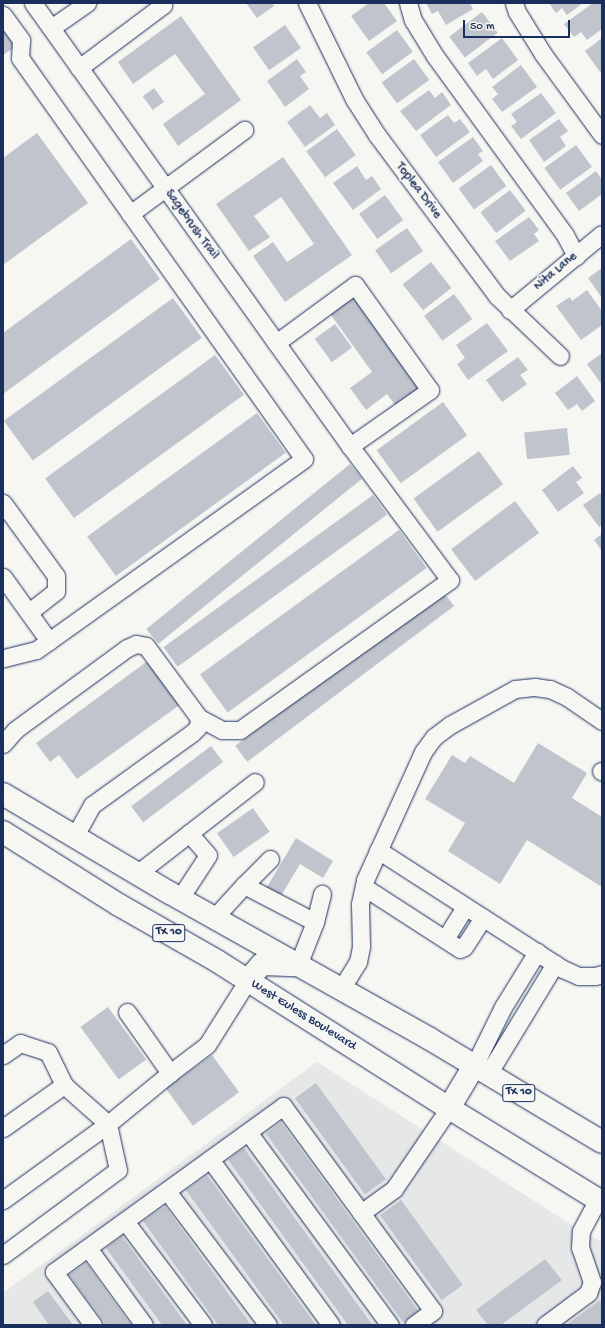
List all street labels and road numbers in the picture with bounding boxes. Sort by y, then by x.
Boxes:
street label: Toplea Drive [392,160,444,222]
street label: Sagebrush Trail [161,187,221,263]
street label: Nita Lane [531,249,581,295]
road number: TX 10 [152,923,186,943]
street label: West Euless Boulevard [247,977,359,1055]
road number: TX 10 [502,1083,536,1103]

